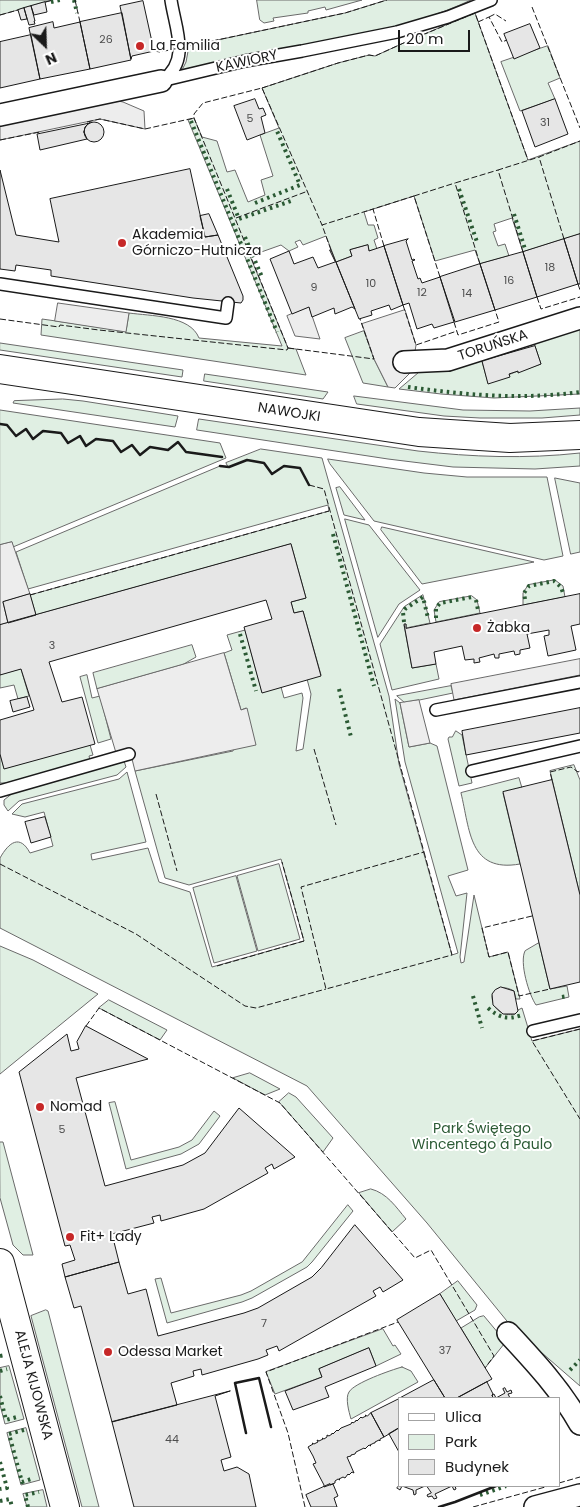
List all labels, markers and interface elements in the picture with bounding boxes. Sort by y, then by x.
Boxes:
north arrow [20,20,70,70]
scale bar [400,20,472,52]
text: 20 m [406,28,444,49]
house number: 26 [99,33,113,47]
place label: La Familia [150,38,220,54]
marker: La Familia [134,40,146,52]
text: N [42,47,60,70]
street label: KAWIORY [215,47,279,77]
house number: 5 [247,112,253,126]
house number: 31 [540,116,550,130]
place label: Akademia Górniczo-Hutnicza [132,227,261,260]
marker: Akademia Górniczo-Hutnicza [116,237,128,249]
house number: 18 [545,261,555,275]
house number: 16 [504,274,514,288]
house number: 10 [366,277,376,291]
house number: 9 [311,281,317,295]
house number: 12 [417,286,427,300]
house number: 14 [462,287,472,301]
street label: TORUŃSKA [456,327,530,365]
street label: NAWOJKI [256,400,322,426]
place label: Żabka [487,620,530,636]
marker: Żabka [471,622,483,634]
house number: 3 [49,639,55,653]
place label: Nomad [50,1099,102,1115]
marker: Nomad [34,1101,46,1113]
park label: Park Świętego Wincentego á Paulo [412,1121,552,1154]
house number: 5 [59,1123,65,1137]
place label: Fit+ Lady [80,1229,142,1245]
marker: Fit+ Lady [64,1231,76,1243]
house number: 7 [261,1317,267,1331]
street label: ALEJA KIJOWSKA [10,1328,56,1442]
place label: Odessa Market [118,1344,223,1360]
house number: 37 [439,1344,451,1358]
marker: Odessa Market [102,1346,114,1358]
legend [398,1397,560,1487]
text: Ulica [445,1406,482,1427]
text: Park [445,1431,477,1452]
house number: 44 [165,1433,179,1447]
text: Budynek [445,1456,509,1477]

